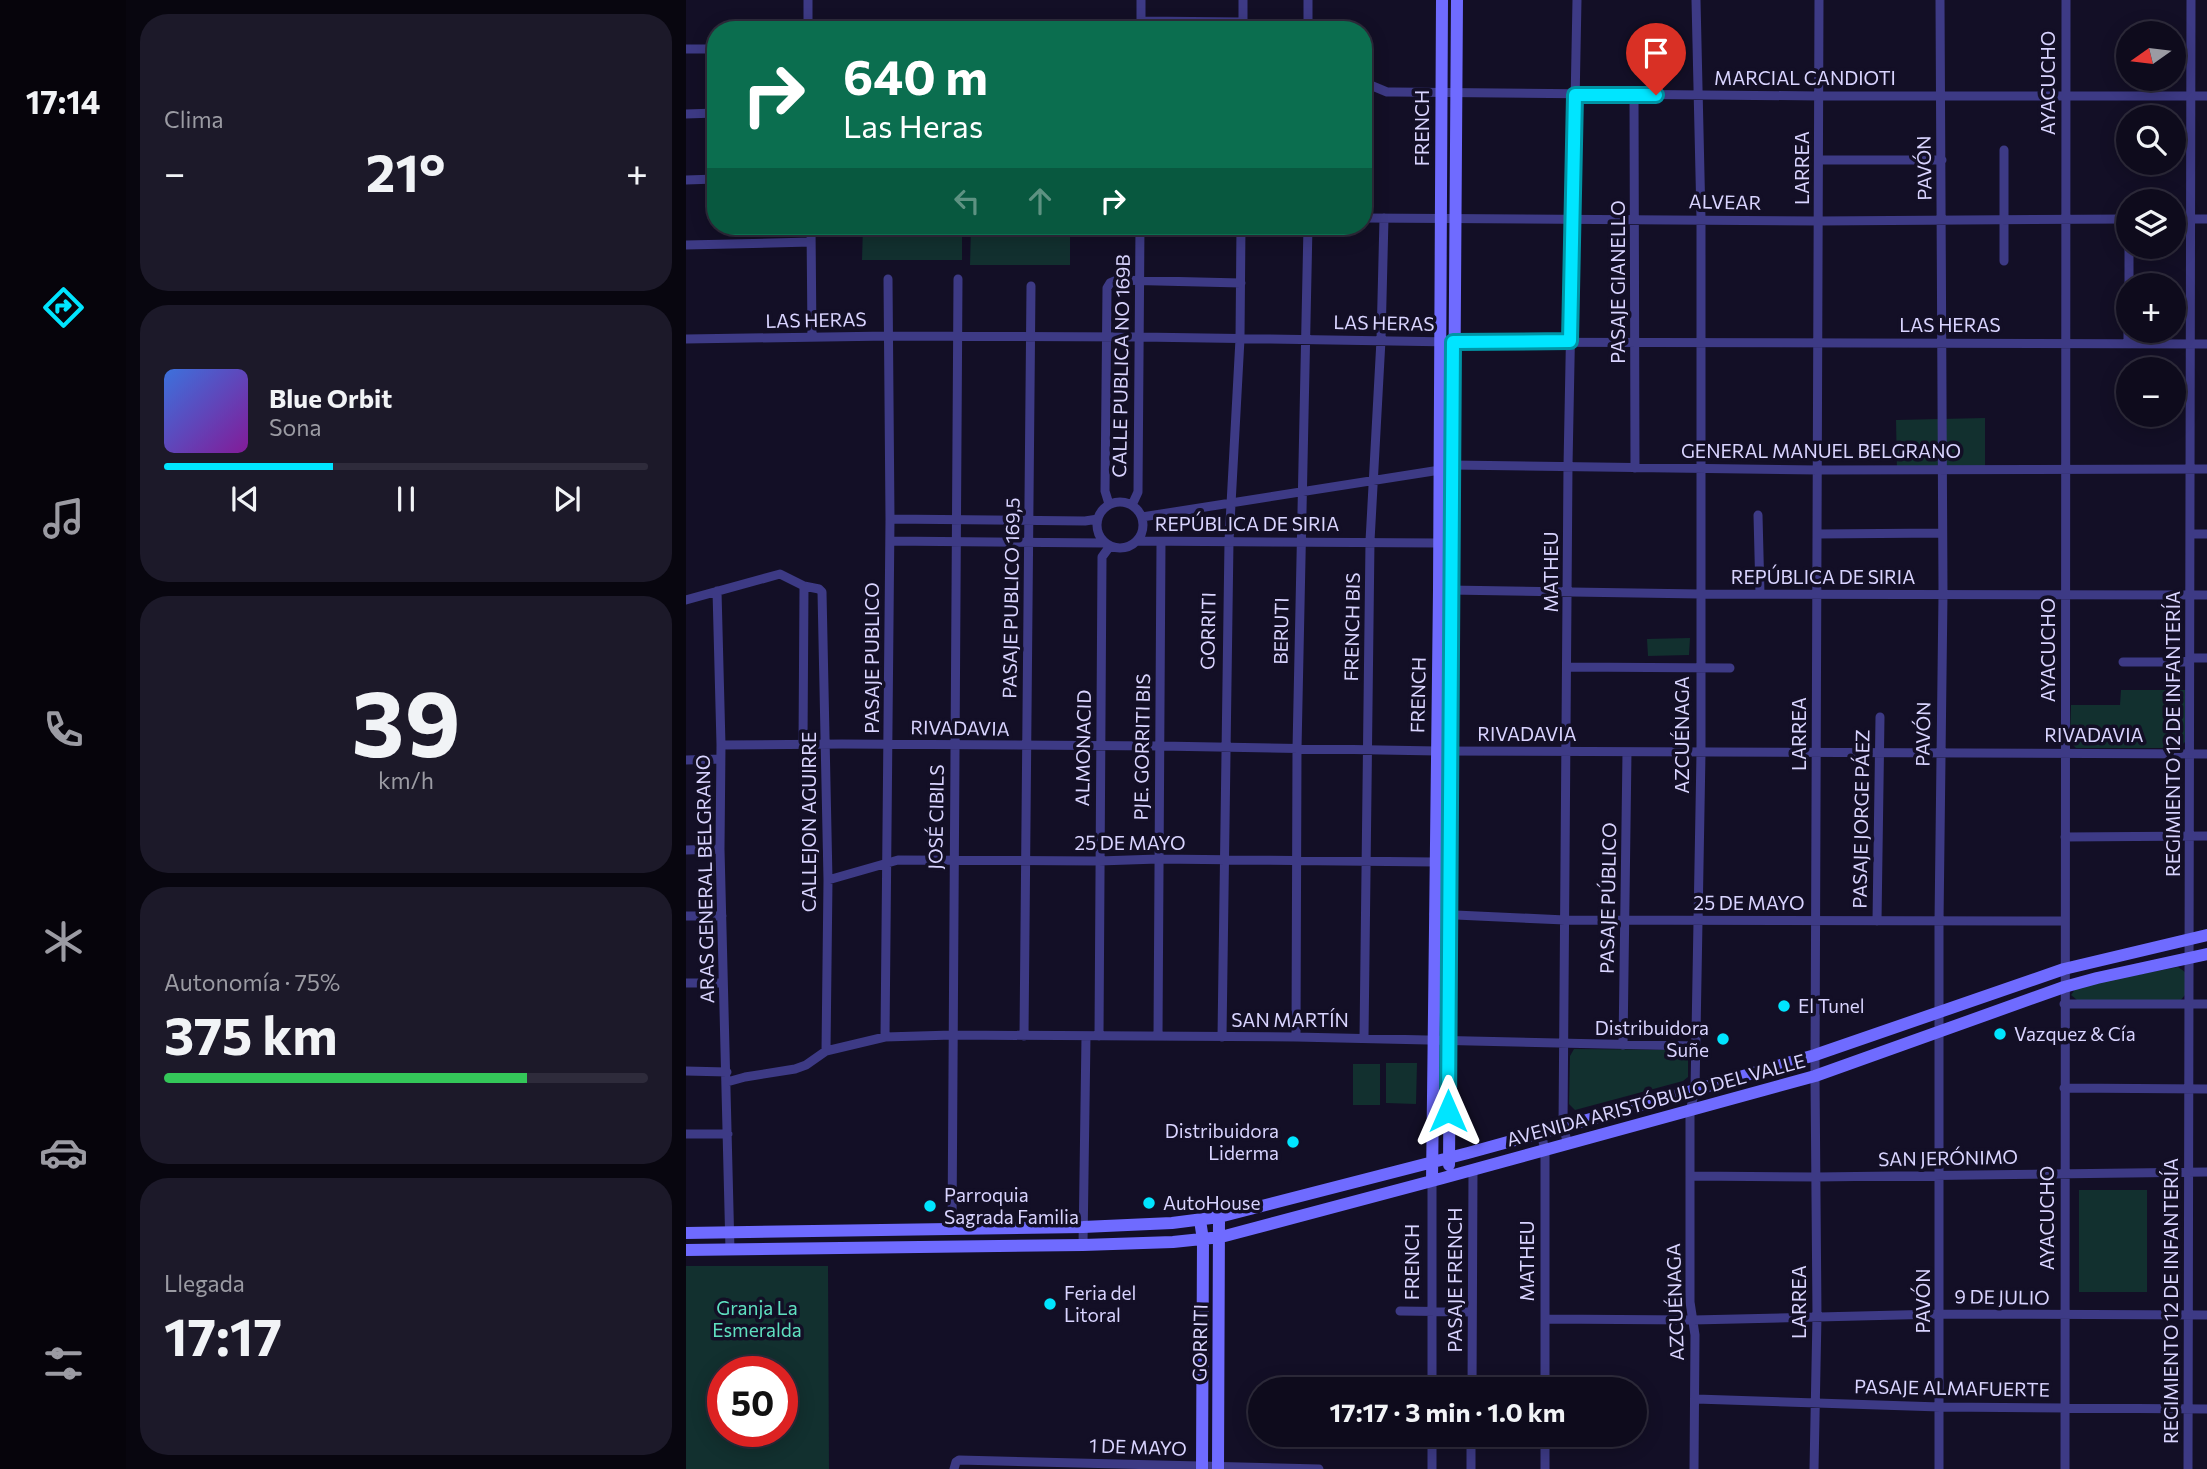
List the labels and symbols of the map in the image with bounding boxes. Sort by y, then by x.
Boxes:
north arrow [2116,21,2186,91]
pin [1626,23,1686,95]
street label: AYACUCHO [2036,31,2059,135]
street label: MARCIAL CANDIOTI [1714,66,1896,89]
street label: FRENCH [1410,90,1433,166]
street label: LARREA [1790,131,1813,205]
street label: PAVÓN [1910,135,1936,201]
street label: ALVEAR [1688,189,1762,214]
street label: PASAJE GIANELLO [1606,200,1629,364]
street label: CALLE PUBLICA NO 169B [1107,254,1134,478]
street label: LAS HERAS [765,307,867,332]
street label: LAS HERAS [1333,310,1435,335]
street label: LAS HERAS [1899,313,2001,336]
street label: GENERAL MANUEL BELGRANO [1681,439,1961,462]
street label: PASAJE PUBLICO 169,5 [997,497,1024,699]
street label: REPÚBLICA DE SIRIA [1155,511,1339,535]
street label: MATHEU [1539,531,1562,613]
street label: REPÚBLICA DE SIRIA [1731,564,1915,588]
street label: FRENCH BIS [1339,572,1364,682]
street label: PASAJE PUBLICO [860,582,883,734]
street label: REGIMIENTO 12 DE INFANTERÍA [2161,591,2184,877]
street label: GORRITI [1195,592,1220,670]
street label: BERUTI [1268,597,1293,665]
street label: AYACUCHO [2036,598,2059,702]
street label: FRENCH [1405,657,1430,733]
street label: PJE. GORRITI BIS [1129,673,1154,821]
street label: AZCUÉNAGA [1670,676,1693,794]
street label: ALMONACID [1070,690,1095,806]
street label: LARREA [1787,697,1810,771]
street label: PAVÓN [1909,701,1935,767]
street label: RIVADAVIA [910,715,1010,740]
street label: RIVADAVIA [1477,722,1577,745]
street label: RIVADAVIA [2044,723,2144,746]
street label: PASAJE JORGE PÁEZ [1847,729,1874,909]
street label: CALLEJON AGUIRRE [797,732,820,912]
street label: ARAS GENERAL BELGRANO [691,755,718,1003]
street label: JOSÉ CIBILS [923,764,948,870]
street label: PASAJE PÚBLICO [1594,822,1620,974]
street label: 25 DE MAYO [1075,831,1185,854]
street label: 25 DE MAYO [1694,891,1804,914]
place label: El Tunel [1798,994,1865,1017]
marker: El Tunel [1776,998,1792,1014]
street label: SAN MARTÍN [1231,1008,1349,1031]
place label: Distribuidora Suñe [1595,1016,1709,1061]
place label: Vazquez & Cía [2014,1022,2136,1045]
marker: Vazquez & Cía [1992,1026,2008,1042]
marker: Distribuidora Suñe [1715,1031,1731,1047]
street label: AVENIDA ARISTÓBULO DEL VALLE [1504,1048,1808,1151]
position arrow [1411,1074,1485,1148]
place label: Distribuidora Liderma [1165,1119,1279,1164]
marker: Distribuidora Liderma [1285,1134,1301,1150]
street label: SAN JERÓNIMO [1878,1144,2018,1170]
street label: REGIMIENTO 12 DE INFANTERÍA [2159,1158,2182,1444]
street label: AYACUCHO [2035,1166,2058,1270]
place label: Parroquia Sagrada Familia [944,1183,1079,1228]
place label: AutoHouse [1163,1191,1260,1214]
marker: AutoHouse [1141,1195,1157,1211]
marker: Parroquia Sagrada Familia [922,1198,938,1214]
street label: PASAJE FRENCH [1443,1207,1466,1353]
street label: MATHEU [1515,1220,1538,1302]
street label: FRENCH [1400,1224,1423,1300]
street label: AZCUÉNAGA [1661,1243,1688,1361]
street label: LARREA [1787,1265,1810,1339]
street label: PAVÓN [1910,1268,1934,1334]
place label: Feria del Litoral [1064,1281,1136,1326]
street label: 9 DE JULIO [1954,1284,2050,1309]
park label: Granja La Esmeralda [712,1296,802,1341]
marker: Feria del Litoral [1042,1296,1058,1312]
street label: GORRITI [1187,1304,1212,1382]
speed limit sign: 50 [707,1356,798,1447]
street label: PASAJE ALMAFUERTE [1854,1374,2050,1401]
street label: 1 DE MAYO [1089,1433,1187,1460]

